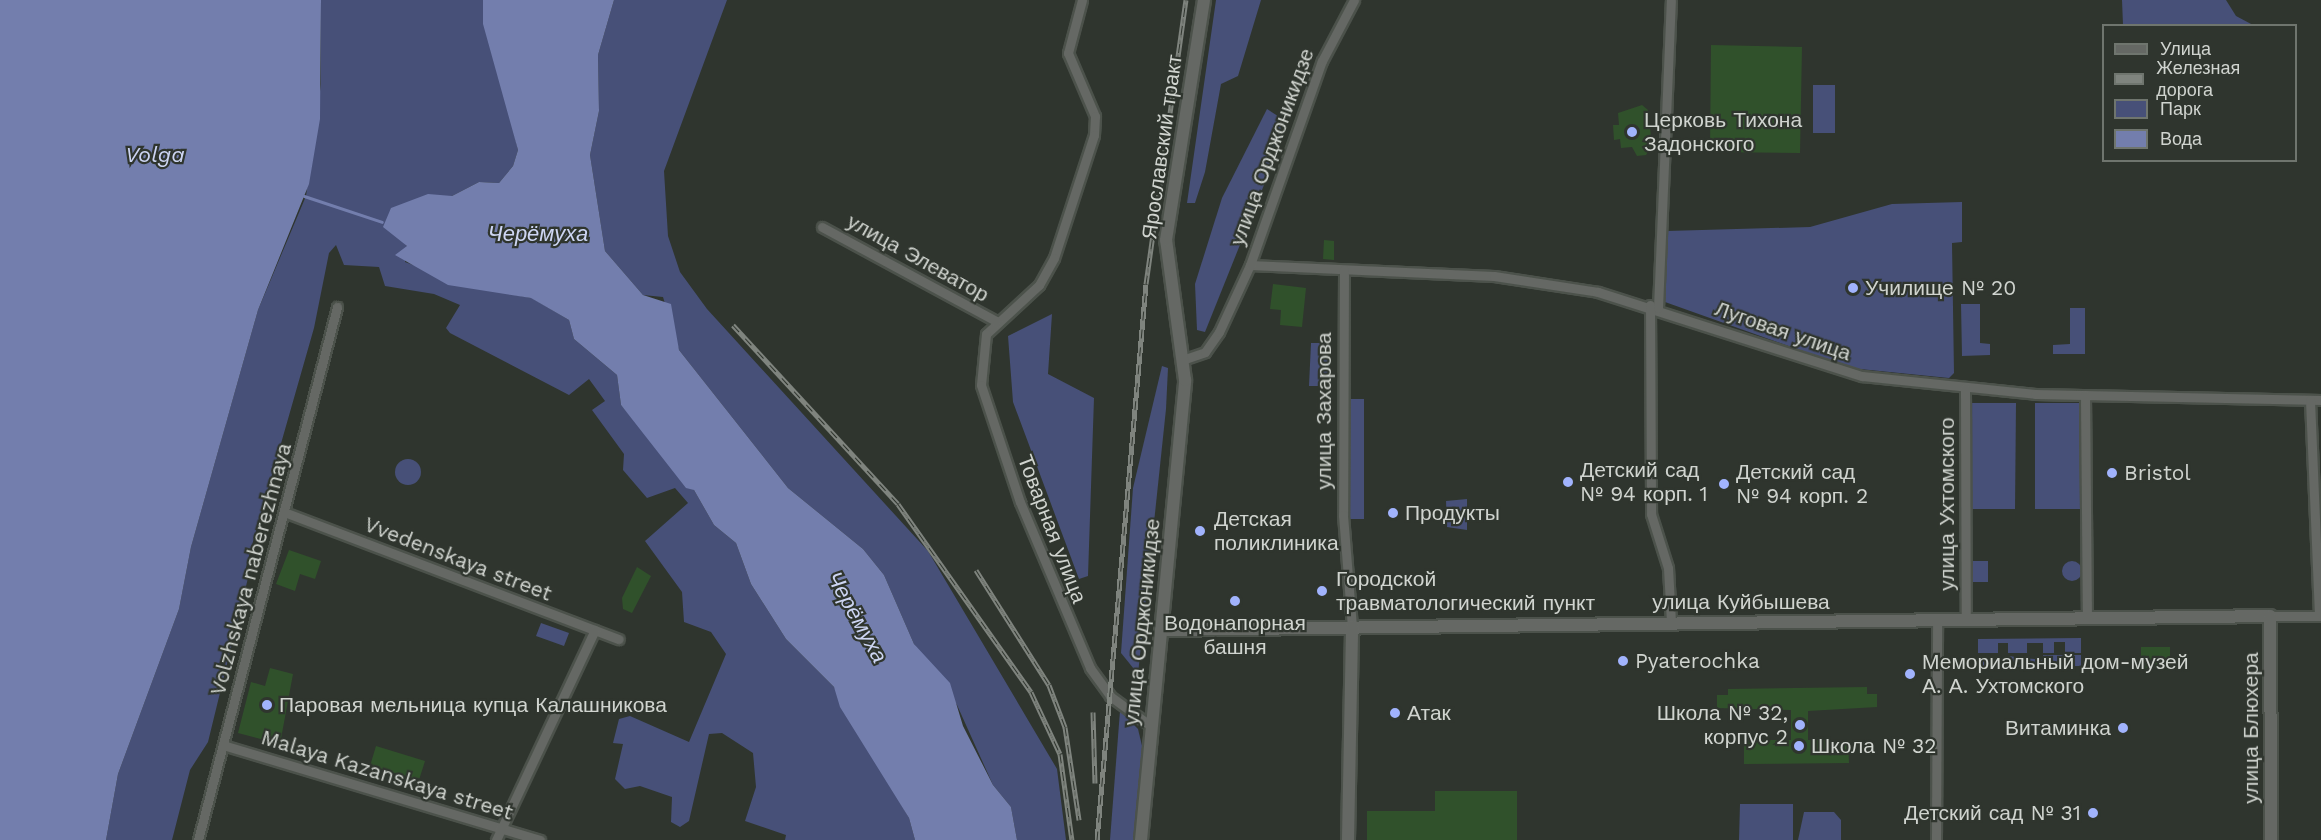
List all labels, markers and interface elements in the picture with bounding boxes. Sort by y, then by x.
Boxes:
legend [2102,24,2297,162]
text: Улица [2160,38,2211,59]
street label: улица Орджоникидзе [1225,45,1319,249]
street label: Ярославский тракт [1137,53,1187,241]
text: Железная дорога [2156,57,2240,100]
text: Парк [2160,98,2201,119]
place label: Церковь Тихона Задонского [1644,107,1802,157]
marker: Церковь Тихона Задонского [1625,125,1639,139]
text: Вода [2160,128,2202,149]
water label: Volga [125,142,185,168]
street label: улица Элеватор [843,209,993,307]
water label: Черёмуха [488,221,588,247]
place label: Училище № 20 [1865,275,2016,301]
marker: Училище № 20 [1846,281,1860,295]
street label: Луговая улица [1712,296,1854,366]
street label: улица Захарова [1311,332,1337,490]
street label: улица Ухтомского [1934,417,1960,591]
street label: Volzhskaya naberezhnaya [205,440,297,698]
street label: Товарная улица [1012,451,1092,607]
place label: Детский сад № 94 корп. 1 [1580,457,1708,507]
place label: Детский сад № 94 корп. 2 [1736,459,1868,509]
place label: Bristol [2124,460,2191,486]
marker: Bristol [2105,466,2119,480]
marker: Детский сад № 94 корп. 1 [1561,475,1575,489]
marker: Детский сад № 94 корп. 2 [1717,477,1731,491]
place label: Продукты [1405,500,1500,526]
place label: Детская поликлиника [1214,506,1339,556]
marker: Продукты [1386,506,1400,520]
street label: Vvedenskaya street [361,512,555,606]
street label: улица Орджоникидзе [1119,517,1165,727]
marker: Детская поликлиника [1191,522,1209,540]
place label: Городской травматологический пункт [1336,566,1595,616]
water label: Черёмуха [821,567,893,667]
marker: Городской травматологический пункт [1313,582,1331,600]
street label: улица Куйбышева [1652,589,1830,615]
marker: Водонапорная башня [1228,594,1242,608]
place label: Водонапорная башня [1164,610,1306,660]
place label: Pyaterochka [1635,648,1760,674]
place label: Мемориальный дом-музей А. А. Ухтомского [1922,649,2188,699]
street label: улица Блюхера [2238,652,2264,804]
marker: Pyaterochka [1616,654,1630,668]
marker: Мемориальный дом-музей А. А. Ухтомского [1903,667,1917,681]
place label: Паровая мельница купца Калашникова [279,692,667,718]
marker: Паровая мельница купца Калашникова [260,698,274,712]
place label: Атак [1407,700,1451,726]
place label: Школа № 32, корпус 2 [1657,700,1788,750]
marker: Атак [1388,706,1402,720]
place label: Витаминка [2005,715,2111,741]
marker: Школа № 32, корпус 2 [1793,718,1807,732]
marker: Витаминка [2116,721,2130,735]
street label: Malaya Kazanskaya street [258,725,516,825]
place label: Школа № 32 [1811,733,1937,759]
marker: Школа № 32 [1792,739,1806,753]
place label: Детский сад № 31 [1904,800,2081,826]
marker: Детский сад № 31 [2086,806,2100,820]

